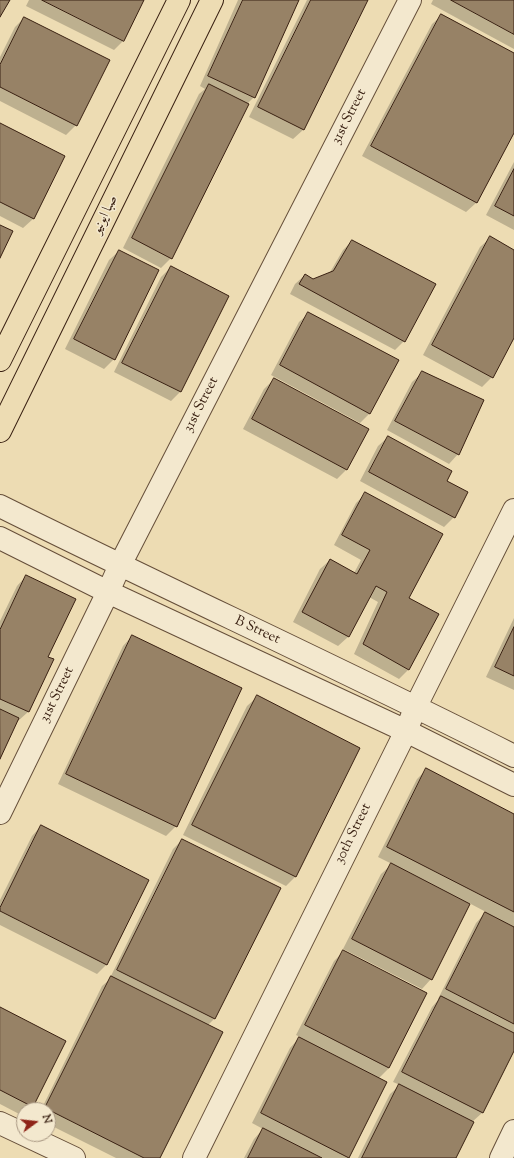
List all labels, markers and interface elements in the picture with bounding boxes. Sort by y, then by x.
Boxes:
street label: 31st Street [329,87,371,147]
street label: صبا ایونیو [89,193,123,237]
street label: 31st Street [181,375,223,435]
street label: B Street [232,613,282,649]
street label: 31st Street [37,664,79,726]
street label: 30th Street [332,801,376,867]
north arrow [16,1102,56,1142]
text: N [38,1113,55,1125]

